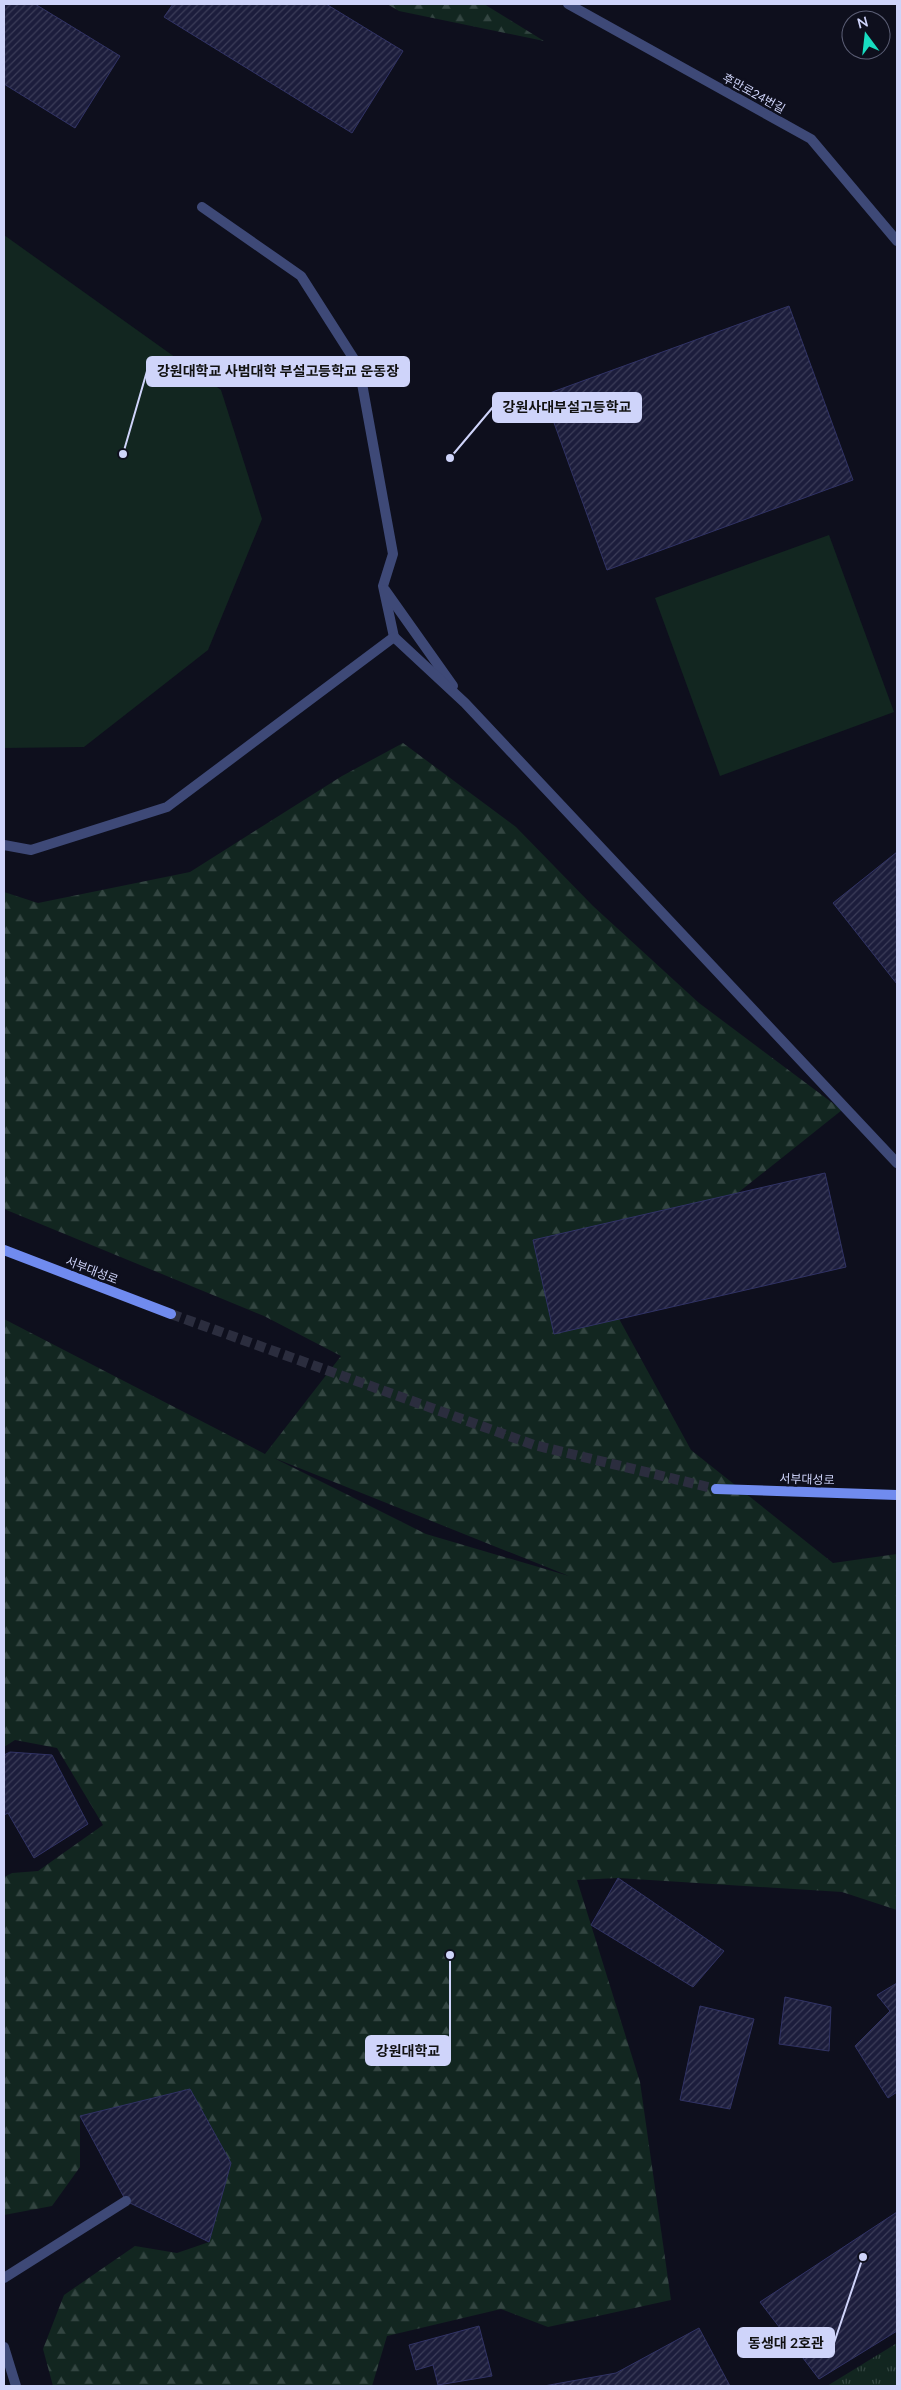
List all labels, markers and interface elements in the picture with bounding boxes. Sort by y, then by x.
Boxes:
north arrow [841,10,891,60]
text: N [855,12,870,32]
street label: 후만로24번길 [720,70,788,116]
callout: 강원대학교 사범대학 부설고등학교 운동장 [147,357,409,386]
text: 강원대학교 사범대학 부설고등학교 운동장 [157,362,399,379]
callout: 강원사대부설고등학교 [493,393,641,422]
text: 강원사대부설고등학교 [503,398,632,415]
street label: 서부대성로 [64,1253,120,1287]
street label: 서부대성로 [779,1471,835,1487]
callout: 강원대학교 [366,2036,450,2065]
text: 강원대학교 [376,2042,440,2059]
callout: 동생대 2호관 [738,2328,834,2357]
text: 동생대 2호관 [748,2334,824,2351]

